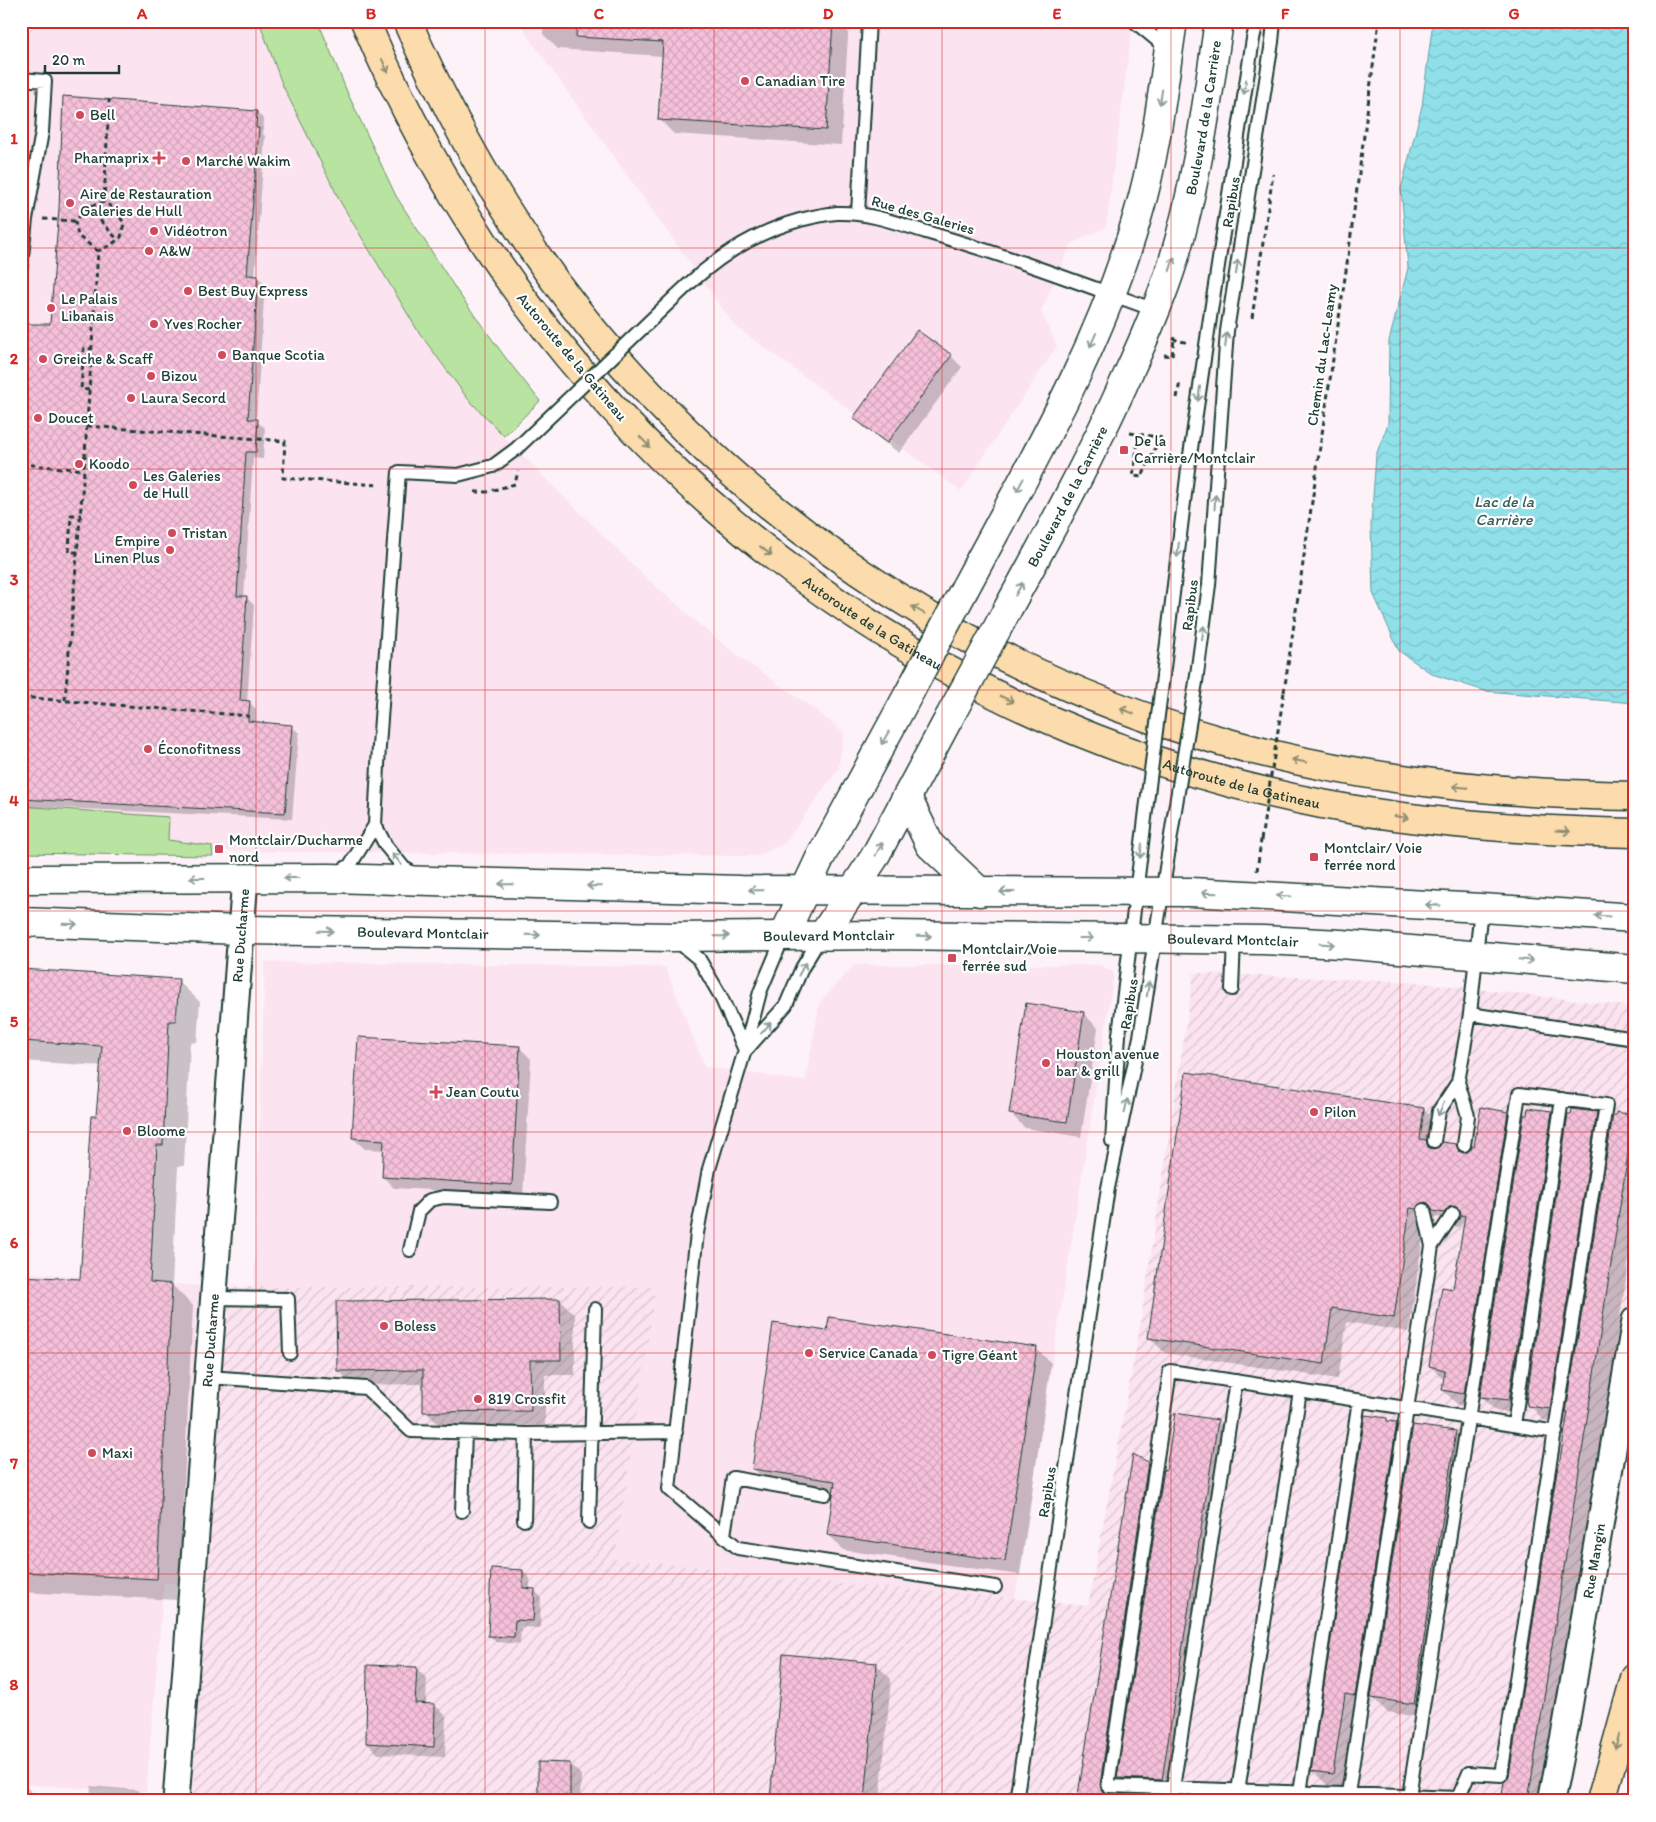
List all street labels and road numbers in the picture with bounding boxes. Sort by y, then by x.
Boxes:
street label: Boulevard de la Carrière [1182,39,1225,197]
street label: Rapibus [1218,175,1244,229]
street label: Rue des Galeries [869,192,977,238]
street label: Chemin du Lac-Leamy [1303,283,1341,427]
street label: Autoroute de la Gatineau [513,289,631,425]
street label: Boulevard de la Carrière [1023,423,1112,570]
street label: Autoroute de la Gatineau [799,572,946,674]
street label: Rapibus [1178,578,1202,632]
street label: Autoroute de la Gatineau [1161,754,1322,813]
street label: Rue Ducharme [228,888,253,983]
street label: Boulevard Montclair [357,923,489,943]
street label: Boulevard Montclair [763,926,895,945]
street label: Boulevard Montclair [1167,930,1299,951]
street label: Rapibus [1116,977,1142,1031]
street label: Rue Ducharme [198,1293,223,1388]
street label: Rapibus [1034,1465,1060,1519]
street label: Rue Mangin [1579,1521,1609,1600]

